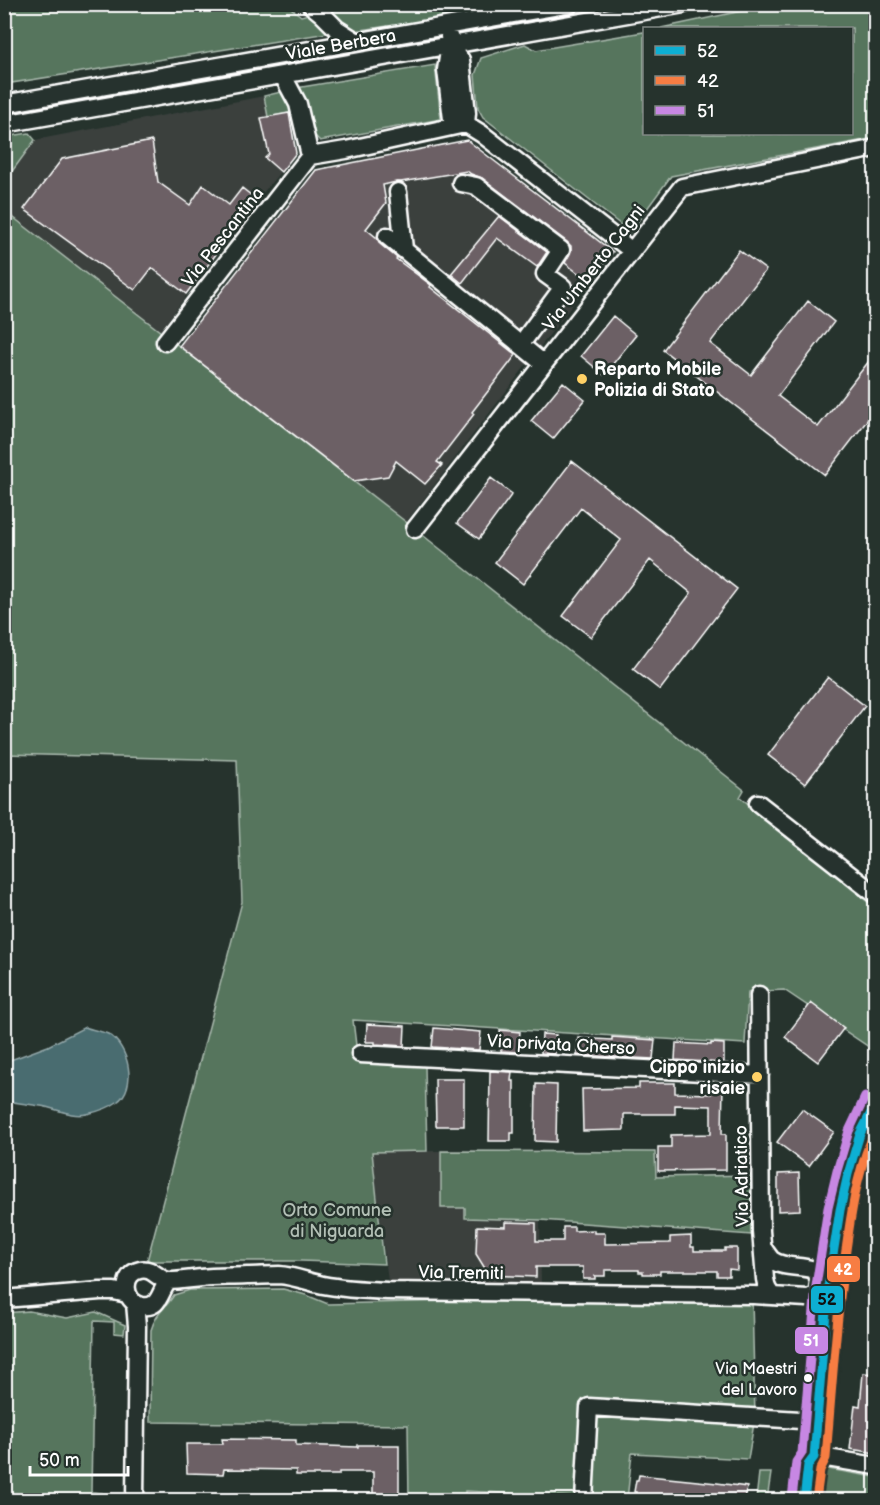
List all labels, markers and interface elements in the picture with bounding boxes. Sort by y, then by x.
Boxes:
street label: Viale Berbera [284,25,398,65]
legend [643,27,853,135]
text: 52 [697,41,718,62]
text: 42 [697,71,719,92]
text: 51 [697,101,714,122]
street label: Via Pescantina [178,183,268,291]
street label: Via Umberto Cagni [538,201,650,335]
place label: Reparto Mobile Polizia di Stato [594,359,721,401]
marker: Reparto Mobile Polizia di Stato [575,372,589,386]
street label: Via privata Cherso [486,1031,636,1059]
place label: Cippo inizio risaie [650,1057,745,1099]
marker: Cippo inizio risaie [750,1070,764,1084]
street label: Via Adriatico [731,1125,753,1227]
park label: Orto Comune di Niguarda [282,1200,392,1242]
line badge: 42 [826,1255,861,1283]
text: 42 [833,1261,853,1280]
street label: Via Tremiti [418,1262,504,1284]
line badge: 52 [810,1285,844,1314]
text: 52 [818,1291,837,1310]
line badge: 51 [794,1326,829,1355]
text: 51 [803,1332,819,1351]
place label: Via Maestri del Lavoro [715,1360,797,1400]
marker: Via Maestri del Lavoro [802,1372,814,1384]
scale bar [30,1439,128,1477]
text: 50 m [39,1450,80,1471]

